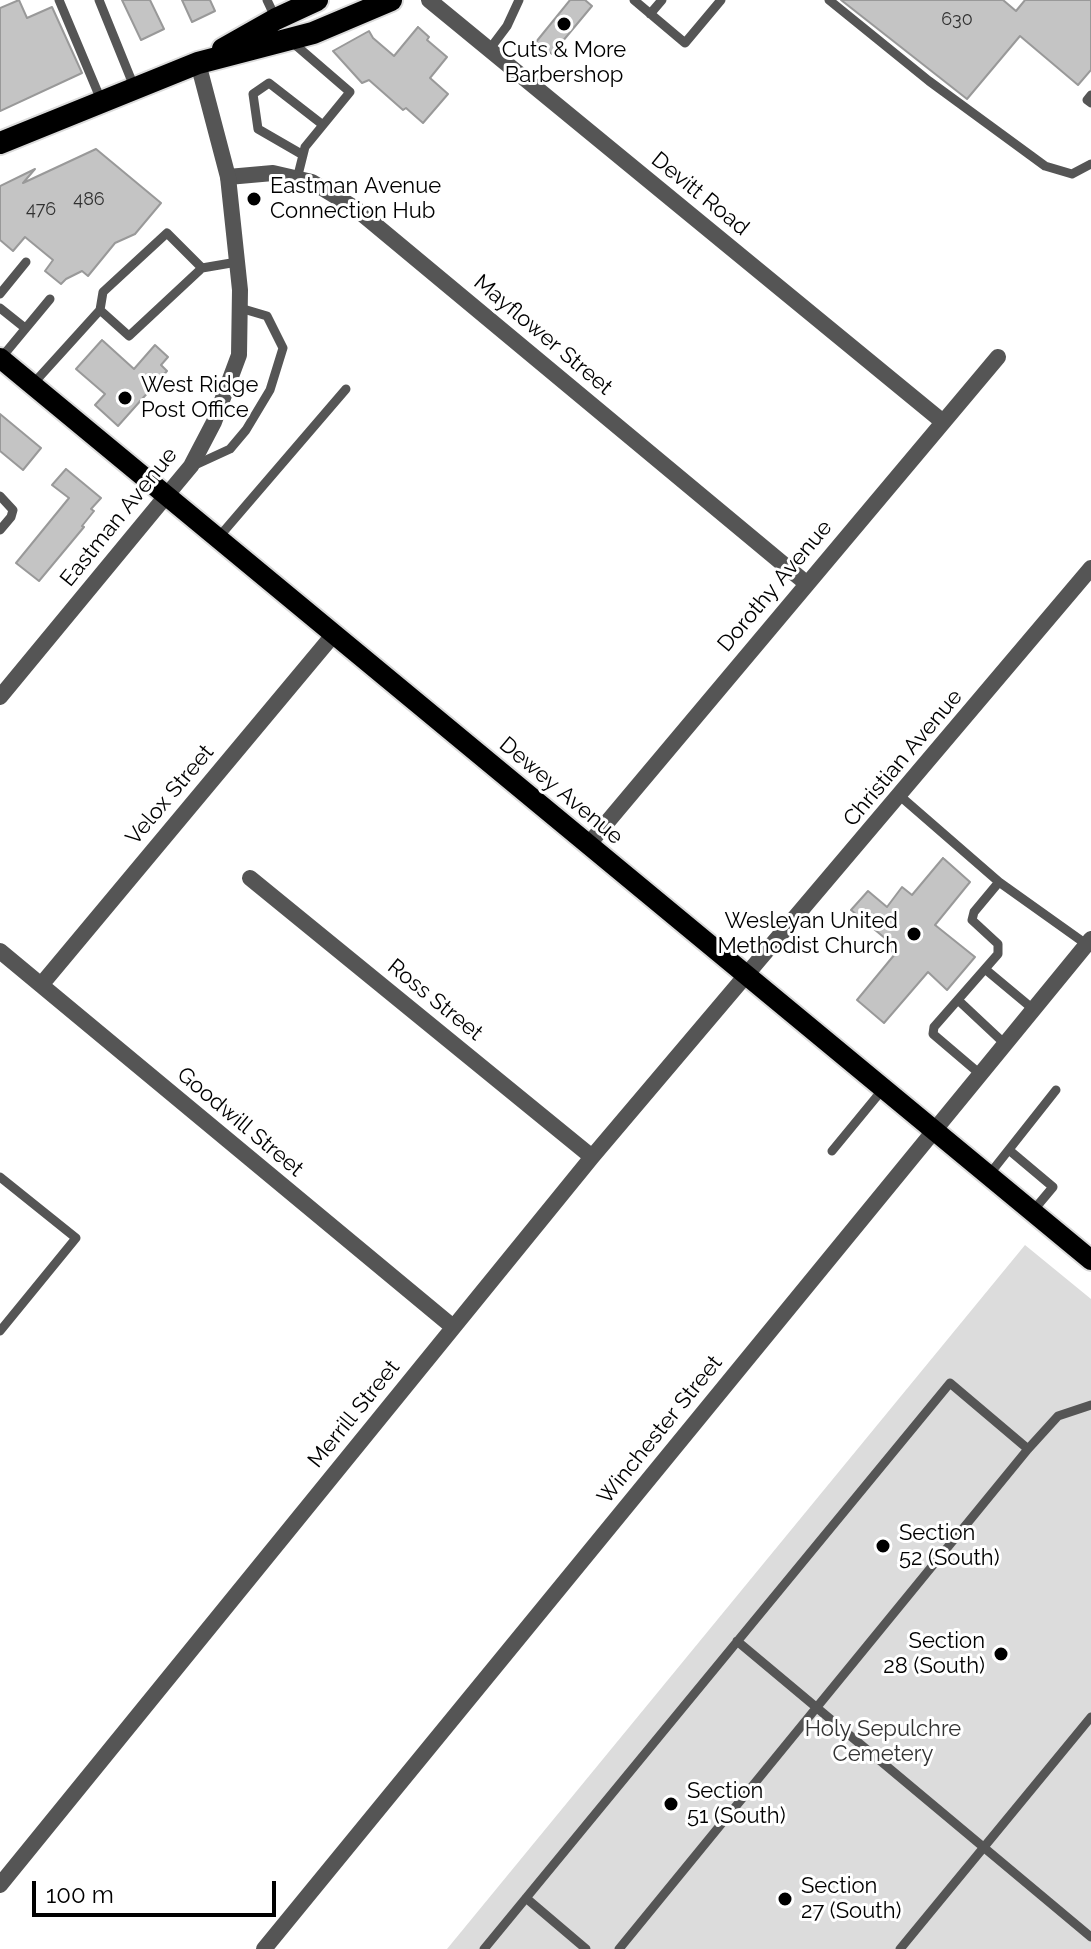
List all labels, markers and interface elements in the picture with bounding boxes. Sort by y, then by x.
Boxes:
house number: 630 [941,9,973,31]
marker: Cuts & More Barbershop [555,15,573,33]
place label: Cuts & More Barbershop [502,37,626,88]
street label: Devitt Road [646,147,754,241]
place label: Eastman Avenue Connection Hub [270,173,441,224]
house number: 486 [73,189,105,211]
marker: Eastman Avenue Connection Hub [245,190,263,208]
house number: 476 [26,199,56,221]
street label: Mayflower Street [468,269,618,401]
place label: West Ridge Post Office [141,372,258,424]
marker: West Ridge Post Office [116,389,134,407]
street label: Eastman Avenue [55,442,183,592]
street label: Dorothy Avenue [712,515,838,657]
street label: Christian Avenue [838,684,968,832]
street label: Dewey Avenue [494,732,628,850]
street label: Velox Street [120,740,220,850]
place label: Wesleyan United Methodist Church [717,908,898,960]
marker: Wesleyan United Methodist Church [905,925,923,943]
street label: Ross Street [382,954,488,1046]
street label: Goodwill Street [171,1061,309,1183]
street label: Winchester Street [592,1350,728,1510]
street label: Merrill Street [303,1355,405,1473]
place label: Section 52 (South) [899,1520,1000,1572]
marker: Section 52 (South) [874,1537,892,1555]
place label: Section 28 (South) [883,1628,985,1680]
marker: Section 28 (South) [992,1645,1010,1663]
park label: Holy Sepulchre Cemetery [805,1716,961,1768]
place label: Section 51 (South) [687,1778,786,1830]
marker: Section 51 (South) [662,1795,680,1813]
scale bar [36,1865,280,1915]
place label: Section 27 (South) [801,1873,901,1924]
text: 100 m [46,1880,114,1909]
marker: Section 27 (South) [776,1890,794,1908]

